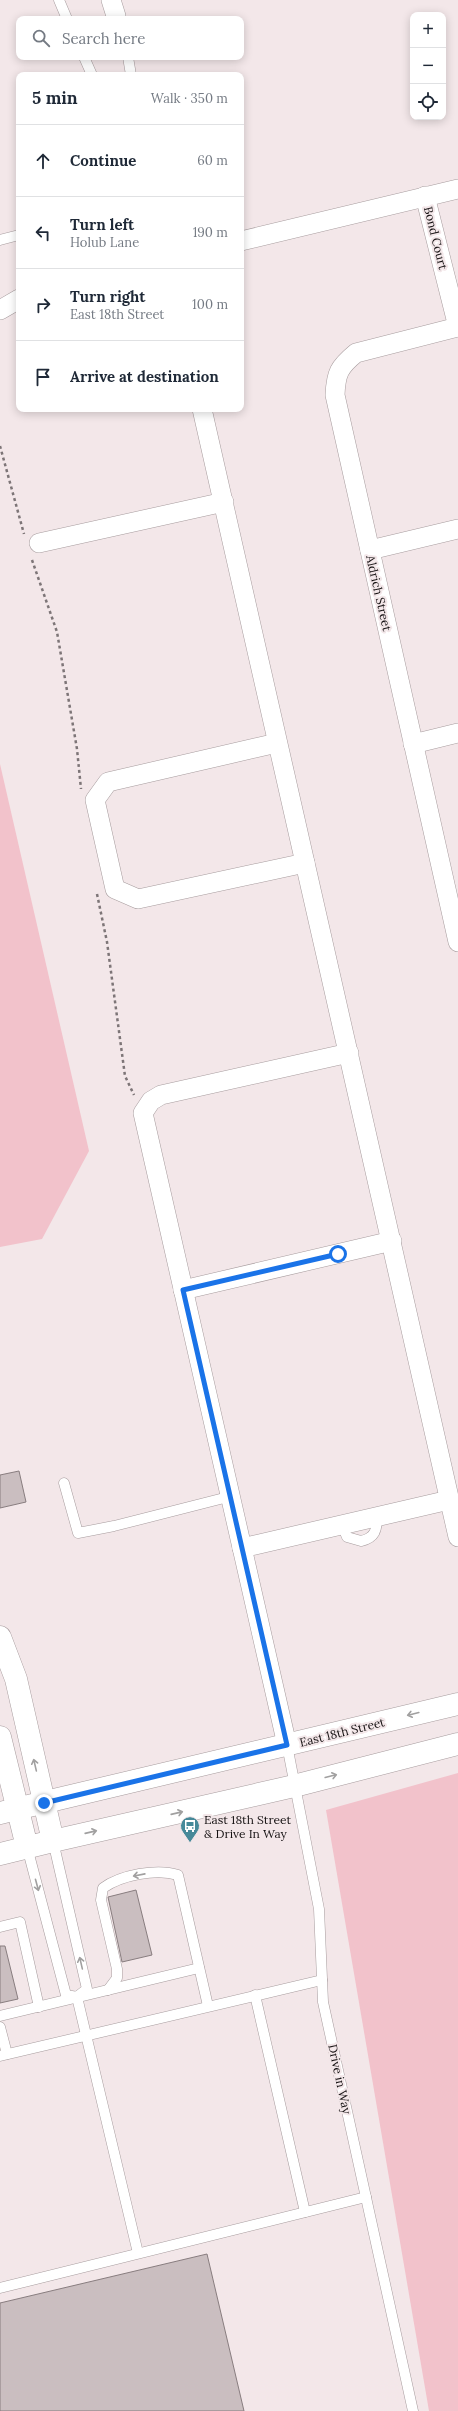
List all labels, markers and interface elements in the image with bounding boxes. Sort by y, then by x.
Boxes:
map controls [410,12,446,120]
button: + [410,12,446,48]
search box [16,16,244,60]
icon: search [30,27,52,49]
text: Search here [62,29,145,48]
button: − [410,48,446,84]
button: locate [410,84,446,120]
text: 5 min [32,87,78,109]
text: Walk · 350 m [151,90,228,107]
icon: ahead [32,150,54,172]
text: Continue [70,151,136,170]
text: 60 m [197,152,228,169]
street label: Bond Court [421,205,451,271]
text: Turn left [70,215,134,234]
icon: left [32,222,54,244]
text: 190 m [193,224,228,241]
text: Holub Lane [70,234,139,251]
text: Turn right [70,287,146,306]
icon: right [32,294,54,316]
text: 100 m [192,296,228,313]
text: East 18th Street [70,306,164,323]
icon: arrive [32,366,54,388]
text: Arrive at destination [70,367,219,386]
street label: Aldrich Street [363,553,395,633]
route start [329,1245,347,1263]
one-way arrow [407,1711,420,1719]
street label: East 18th Street [298,1714,386,1750]
one-way arrow [31,1759,39,1772]
one-way arrow [325,1772,338,1779]
route end [35,1794,53,1812]
one-way arrow [170,1808,183,1816]
place label: East 18th Street & Drive In Way [204,1812,291,1841]
bus stop icon: East 18th Street & Drive In Way [179,1815,201,1843]
one-way arrow [84,1828,97,1836]
one-way arrow [133,1872,146,1880]
one-way arrow [34,1878,41,1891]
one-way arrow [77,1957,84,1970]
street label: Drive in Way [325,2043,355,2116]

